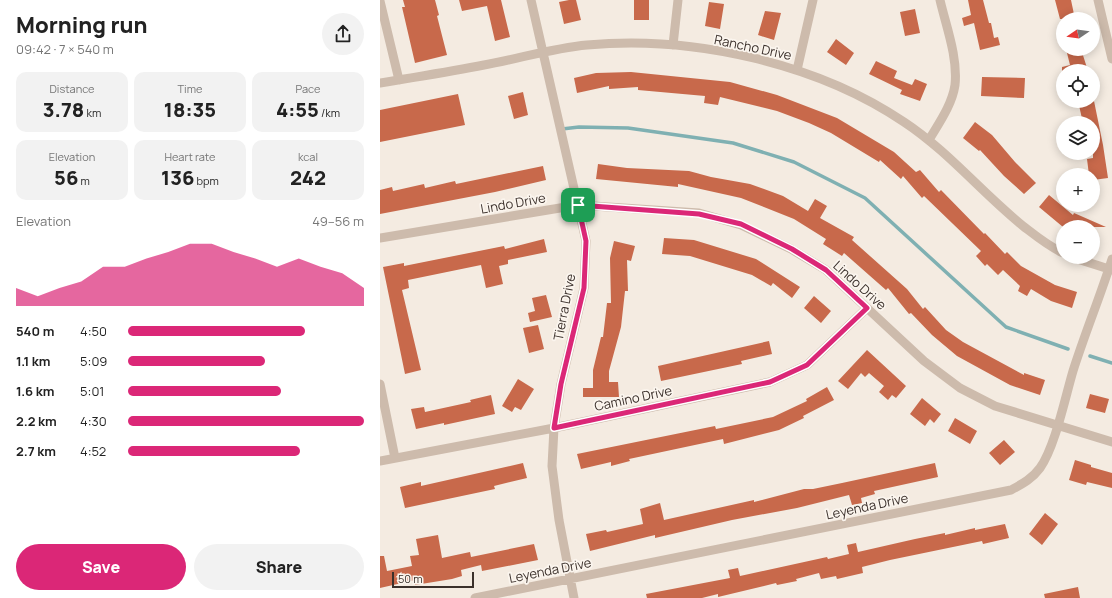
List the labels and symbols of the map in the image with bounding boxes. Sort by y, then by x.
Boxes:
north arrow [1056,12,1100,56]
street label: Rancho Drive [713,30,794,64]
street label: Lindo Drive [479,188,547,218]
pin [561,188,595,222]
street label: Lindo Drive [830,256,891,314]
street label: Tierra Drive [549,272,579,342]
street label: Camino Drive [593,381,674,415]
street label: Leyenda Drive [824,488,910,524]
street label: Leyenda Drive [507,553,593,587]
scale bar [392,570,474,589]

